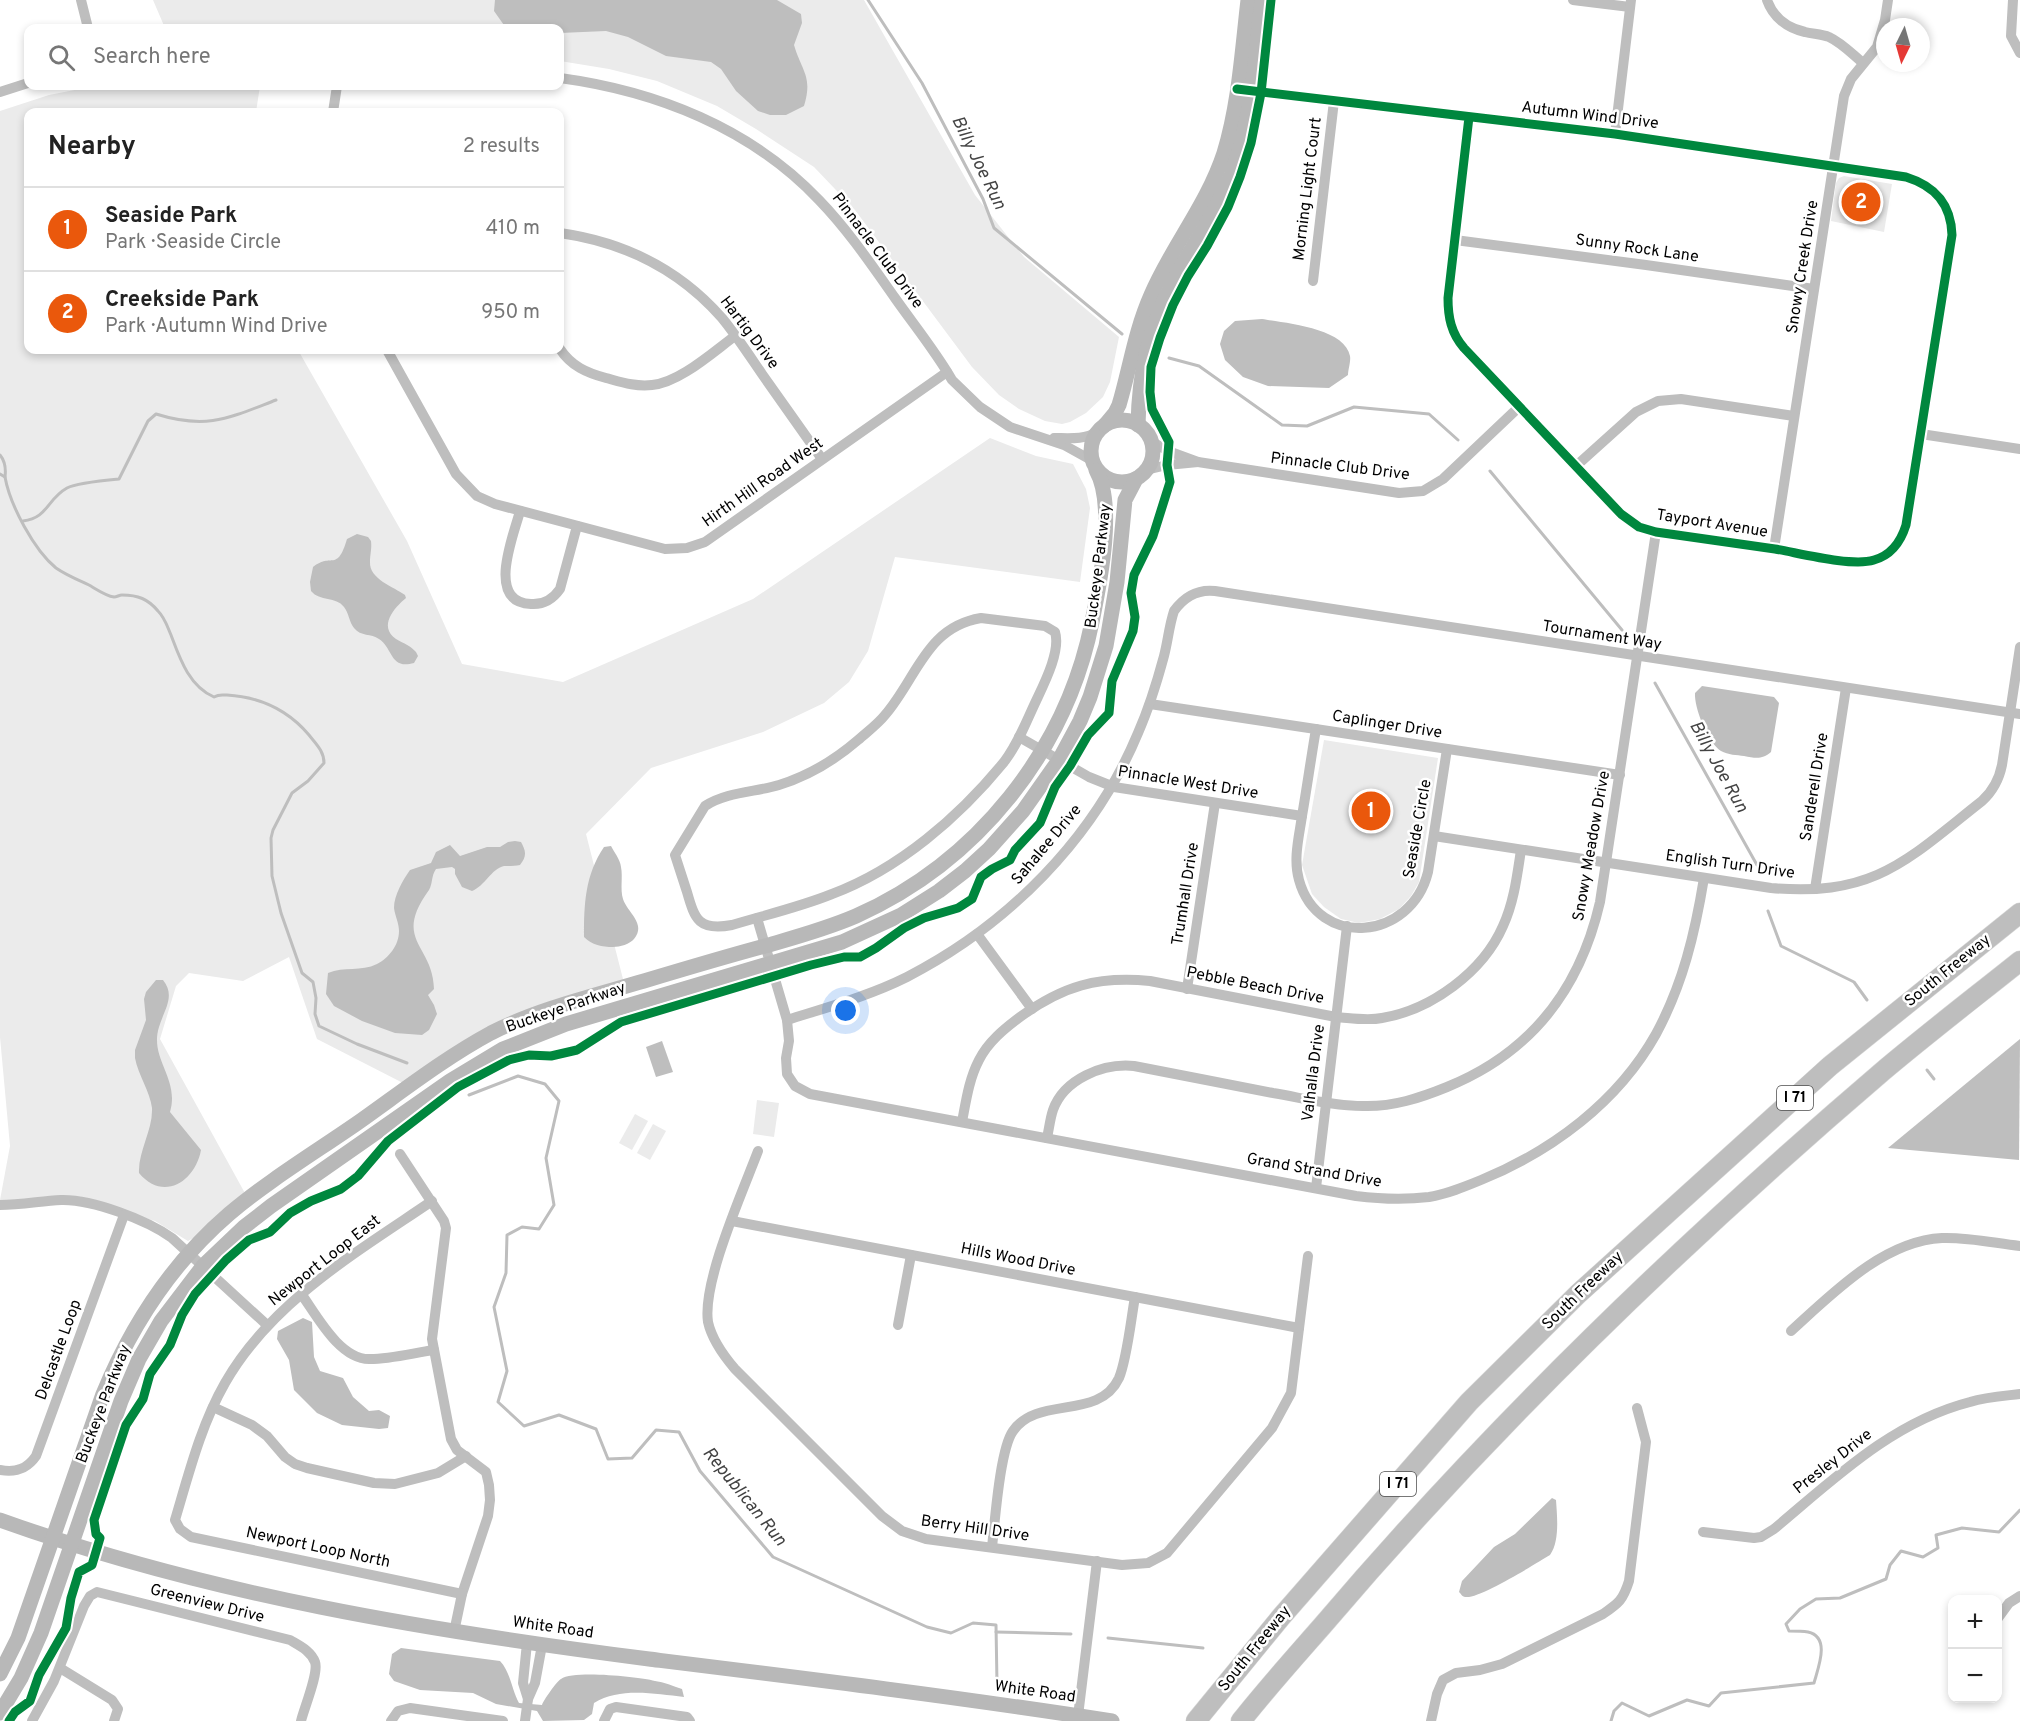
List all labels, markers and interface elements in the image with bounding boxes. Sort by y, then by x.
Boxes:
north arrow [1876,18,1930,72]
search box [24,24,564,90]
icon: search [45,41,78,74]
text: Search here [93,44,211,71]
street label: Autumn Wind Drive [1520,98,1660,134]
water label: Billy Joe Run [945,112,1011,214]
street label: Morning Light Court [1289,116,1327,262]
text: Nearby [48,131,136,164]
text: 2 results [463,134,540,160]
pin: 2 [1842,180,1880,224]
street label: Pinnacle Club Drive [827,189,927,313]
street label: Snowy Creek Drive [1783,199,1823,335]
text: Seaside Park [105,203,237,230]
text: 1 [64,216,72,242]
text: 410 m [486,216,540,242]
text: Park · Seaside Circle [105,230,281,256]
street label: Sunny Rock Lane [1574,230,1700,268]
text: Creekside Park [105,287,259,314]
street label: Hartig Drive [715,293,783,373]
text: 2 [61,300,74,326]
text: 950 m [481,300,540,326]
text: Park · Autumn Wind Drive [105,314,328,340]
street label: Hirth Hill Road West [699,434,827,532]
street label: Pinnacle Club Drive [1269,449,1411,485]
street label: Buckeye Parkway [1081,503,1117,629]
street label: Tayport Avenue [1655,505,1769,543]
street label: Tournament Way [1541,617,1663,655]
street label: Caplinger Drive [1331,706,1443,744]
water label: Billy Joe Run [1683,717,1753,817]
street label: Sanderell Drive [1797,731,1833,843]
street label: Pinnacle West Drive [1116,762,1260,804]
street label: Snowy Meadow Drive [1569,769,1615,923]
street label: Seaside Circle [1399,778,1437,880]
pin: 1 [1352,788,1390,834]
street label: Sahalee Drive [1008,801,1086,889]
street label: Trumhall Drive [1168,841,1204,947]
street label: English Turn Drive [1664,846,1796,884]
street label: South Freeway [1901,930,1995,1012]
street label: Pebble Beach Drive [1184,963,1326,1009]
street label: Buckeye Parkway [503,978,629,1038]
your location [831,996,860,1025]
street label: Valhalla Drive [1298,1023,1330,1123]
road number: I 71 [1777,1086,1813,1110]
street label: Grand Strand Drive [1245,1149,1383,1193]
street label: Newport Loop East [265,1211,385,1311]
street label: Hills Wood Drive [959,1239,1077,1281]
street label: South Freeway [1538,1247,1628,1335]
street label: Delcastle Loop [32,1297,86,1403]
street label: Buckeye Parkway [72,1342,136,1466]
street label: Presley Drive [1790,1425,1876,1499]
water label: Republican Run [697,1443,791,1552]
road number: I 71 [1380,1472,1416,1496]
street label: Berry Hill Drive [919,1511,1031,1547]
street label: Newport Loop North [244,1523,392,1573]
street label: Greenview Drive [148,1580,266,1628]
map controls [1948,1595,2002,1703]
button: + [1948,1595,2002,1649]
street label: South Freeway [1214,1602,1296,1696]
street label: White Road [511,1612,595,1644]
button: − [1948,1649,2002,1703]
street label: White Road [993,1676,1077,1708]

